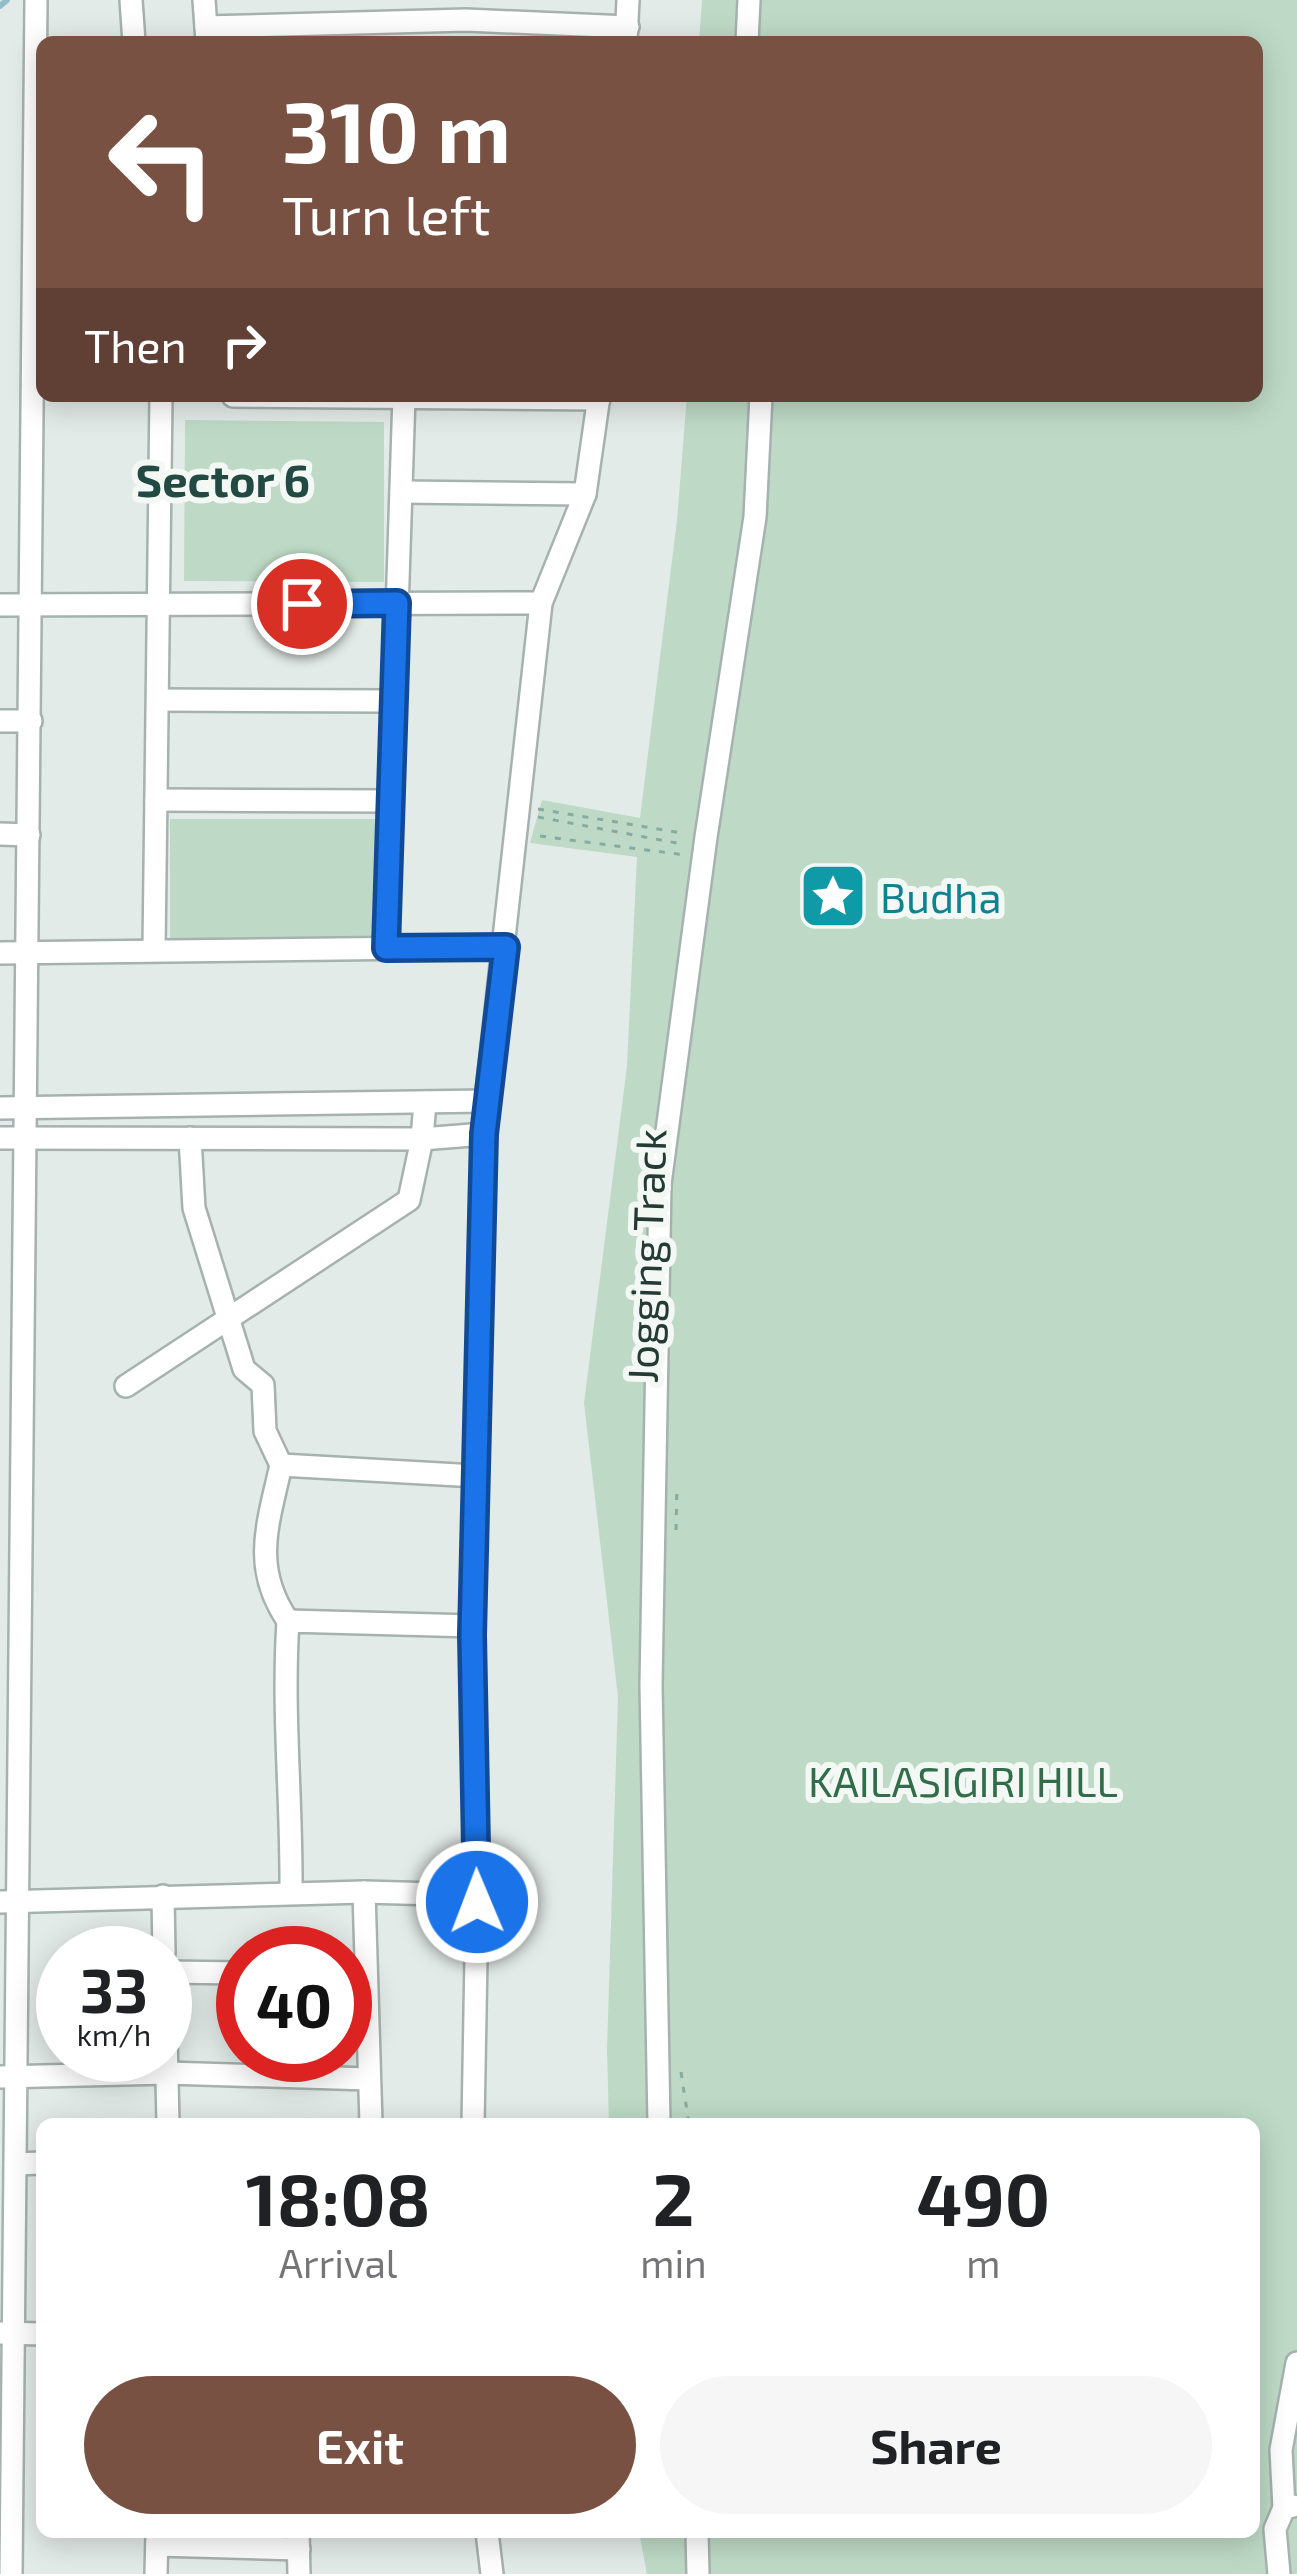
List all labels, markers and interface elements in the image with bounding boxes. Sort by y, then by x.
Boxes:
text: 310 m [282,79,511,180]
icon: left [84,84,240,240]
text: Turn left [282,181,491,246]
icon: right [211,312,277,378]
text: Then [84,318,187,372]
district label: Sector 6 [136,452,310,506]
pin [251,553,353,655]
icon: arrive [269,571,335,637]
place icon: Budha [798,861,868,931]
place label: Budha [880,871,1002,921]
street label: Jogging Track [616,1128,674,1384]
park label: KAILASIGIRI HILL [808,1755,1118,1805]
position arrow [414,1839,540,1965]
speed limit sign: 40 [216,1926,372,2082]
text: 33 [80,1953,148,2025]
text: km/h [77,2016,151,2052]
text: 18:08 [246,2154,431,2240]
text: 2 [653,2154,694,2240]
text: 490 [916,2154,1050,2240]
text: Arrival [279,2239,397,2286]
text: min [640,2239,707,2286]
text: m [966,2239,1000,2286]
button: Exit [84,2376,636,2514]
button: Share [660,2376,1212,2514]

